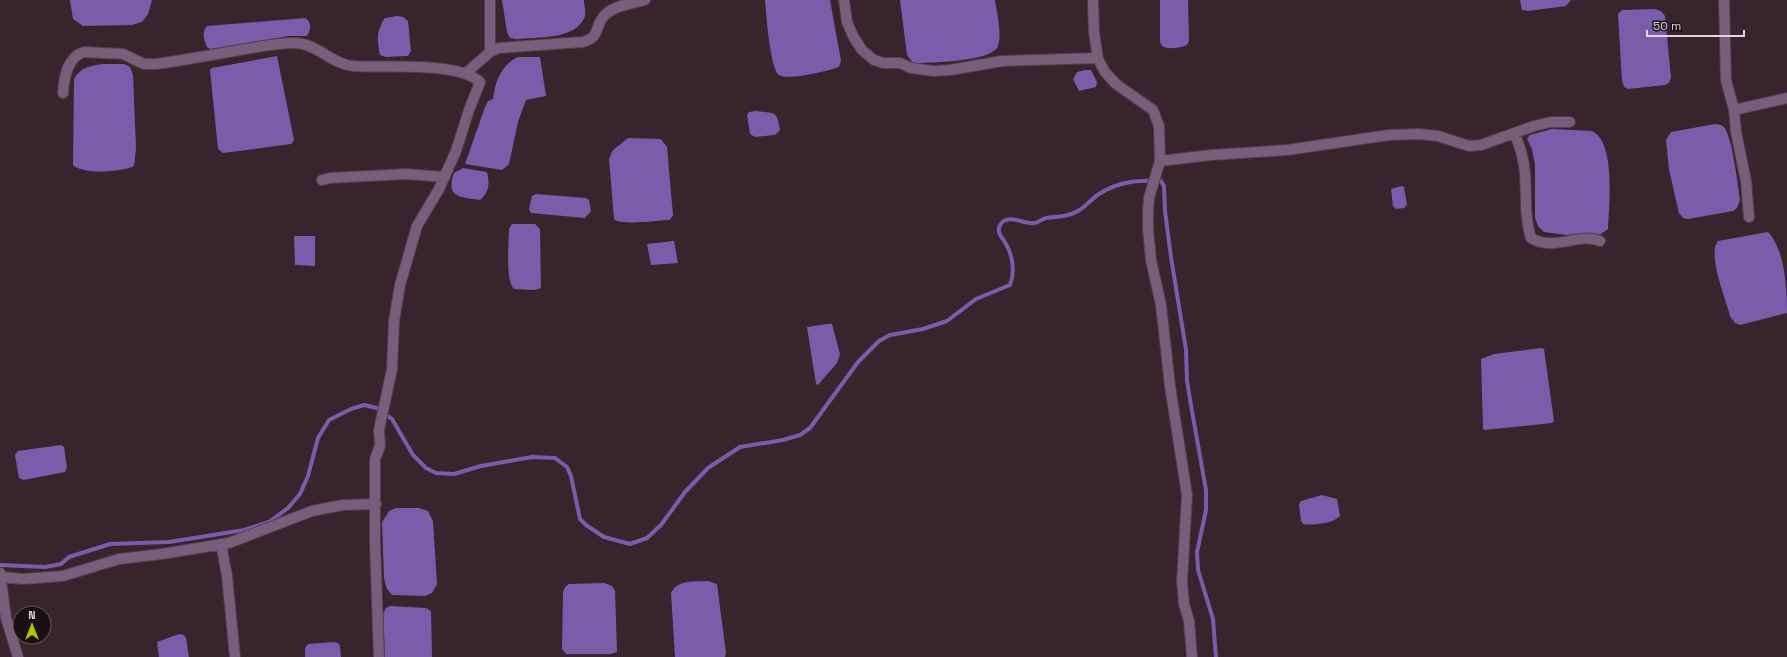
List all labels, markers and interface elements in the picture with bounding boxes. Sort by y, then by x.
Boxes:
scale bar [1647,12,1744,38]
text: 50 m [1653,18,1681,34]
north arrow [12,605,52,645]
text: N [28,608,36,622]

